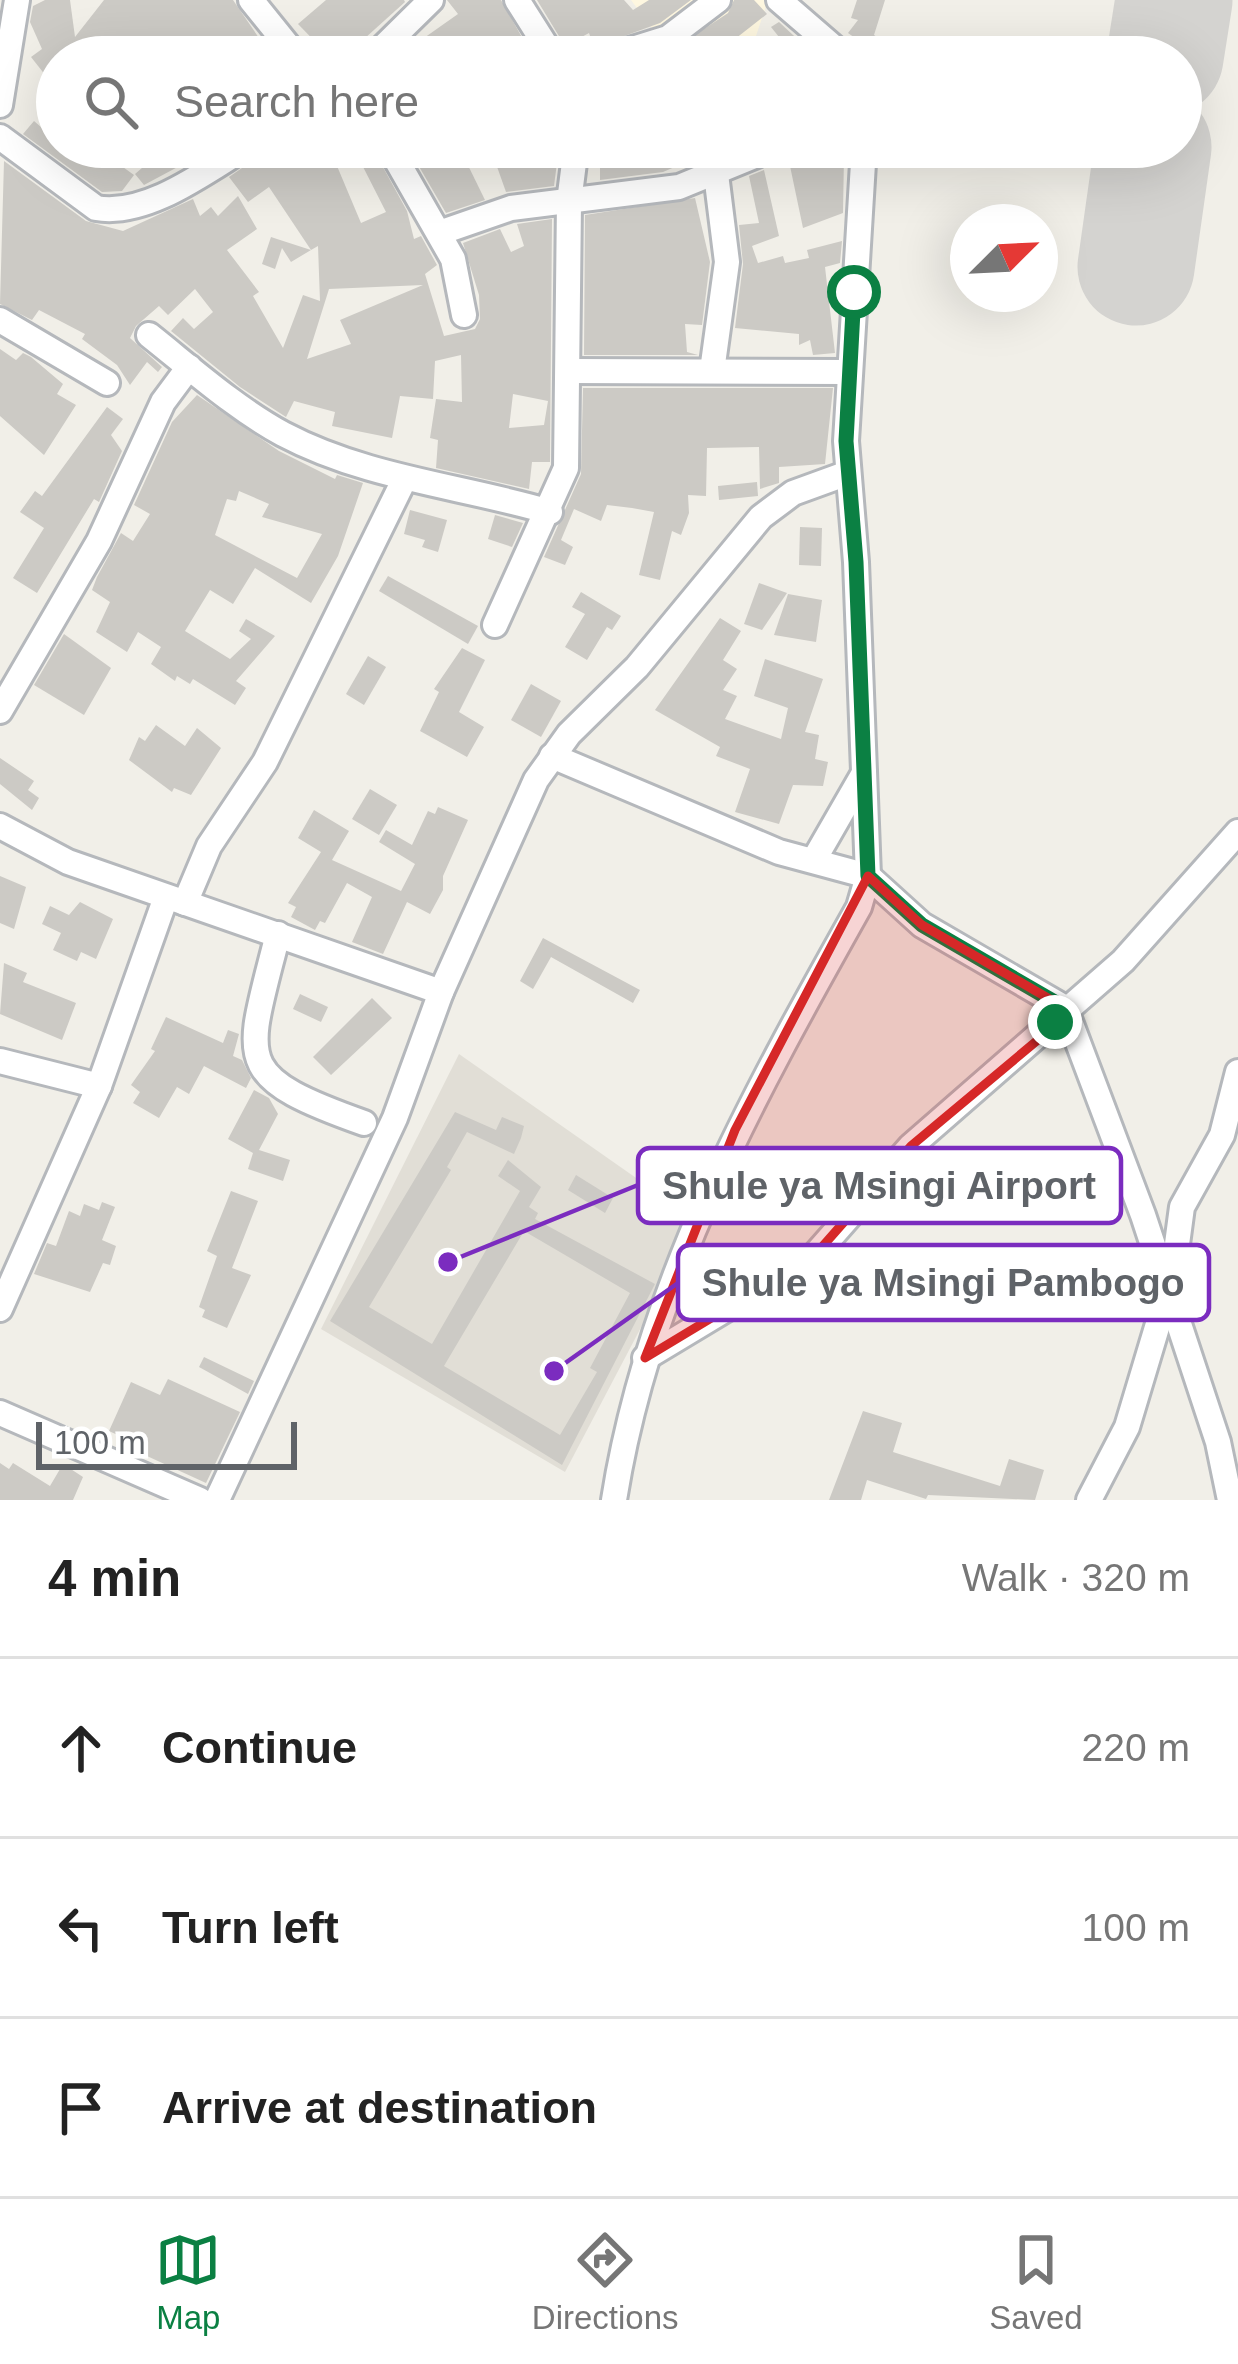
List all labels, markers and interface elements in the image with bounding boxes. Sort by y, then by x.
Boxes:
search box [36,36,1202,168]
icon: search [78,69,144,135]
text: Search here [174,76,419,127]
north arrow [950,204,1058,312]
route start [827,265,881,319]
route end [1028,995,1082,1049]
callout: Shule ya Msingi Airport [638,1148,1121,1223]
text: Shule ya Msingi Airport [662,1164,1096,1207]
callout: Shule ya Msingi Pambogo [678,1245,1209,1320]
text: Shule ya Msingi Pambogo [701,1261,1185,1304]
scale bar [36,1416,297,1469]
text: 100 m [54,1424,146,1461]
text: 4 min [48,1550,181,1607]
text: Walk · 320 m [962,1556,1190,1599]
icon: ahead [48,1715,114,1781]
text: Continue [162,1722,357,1773]
text: 220 m [1082,1726,1190,1769]
icon: left [48,1895,114,1961]
text: Turn left [162,1902,339,1953]
text: 100 m [1082,1906,1190,1949]
icon: arrive [48,2075,114,2141]
text: Arrive at destination [162,2082,597,2133]
tab: Map [155,2227,221,2337]
tab: Directions [532,2227,679,2337]
tab: Saved [989,2227,1083,2337]

